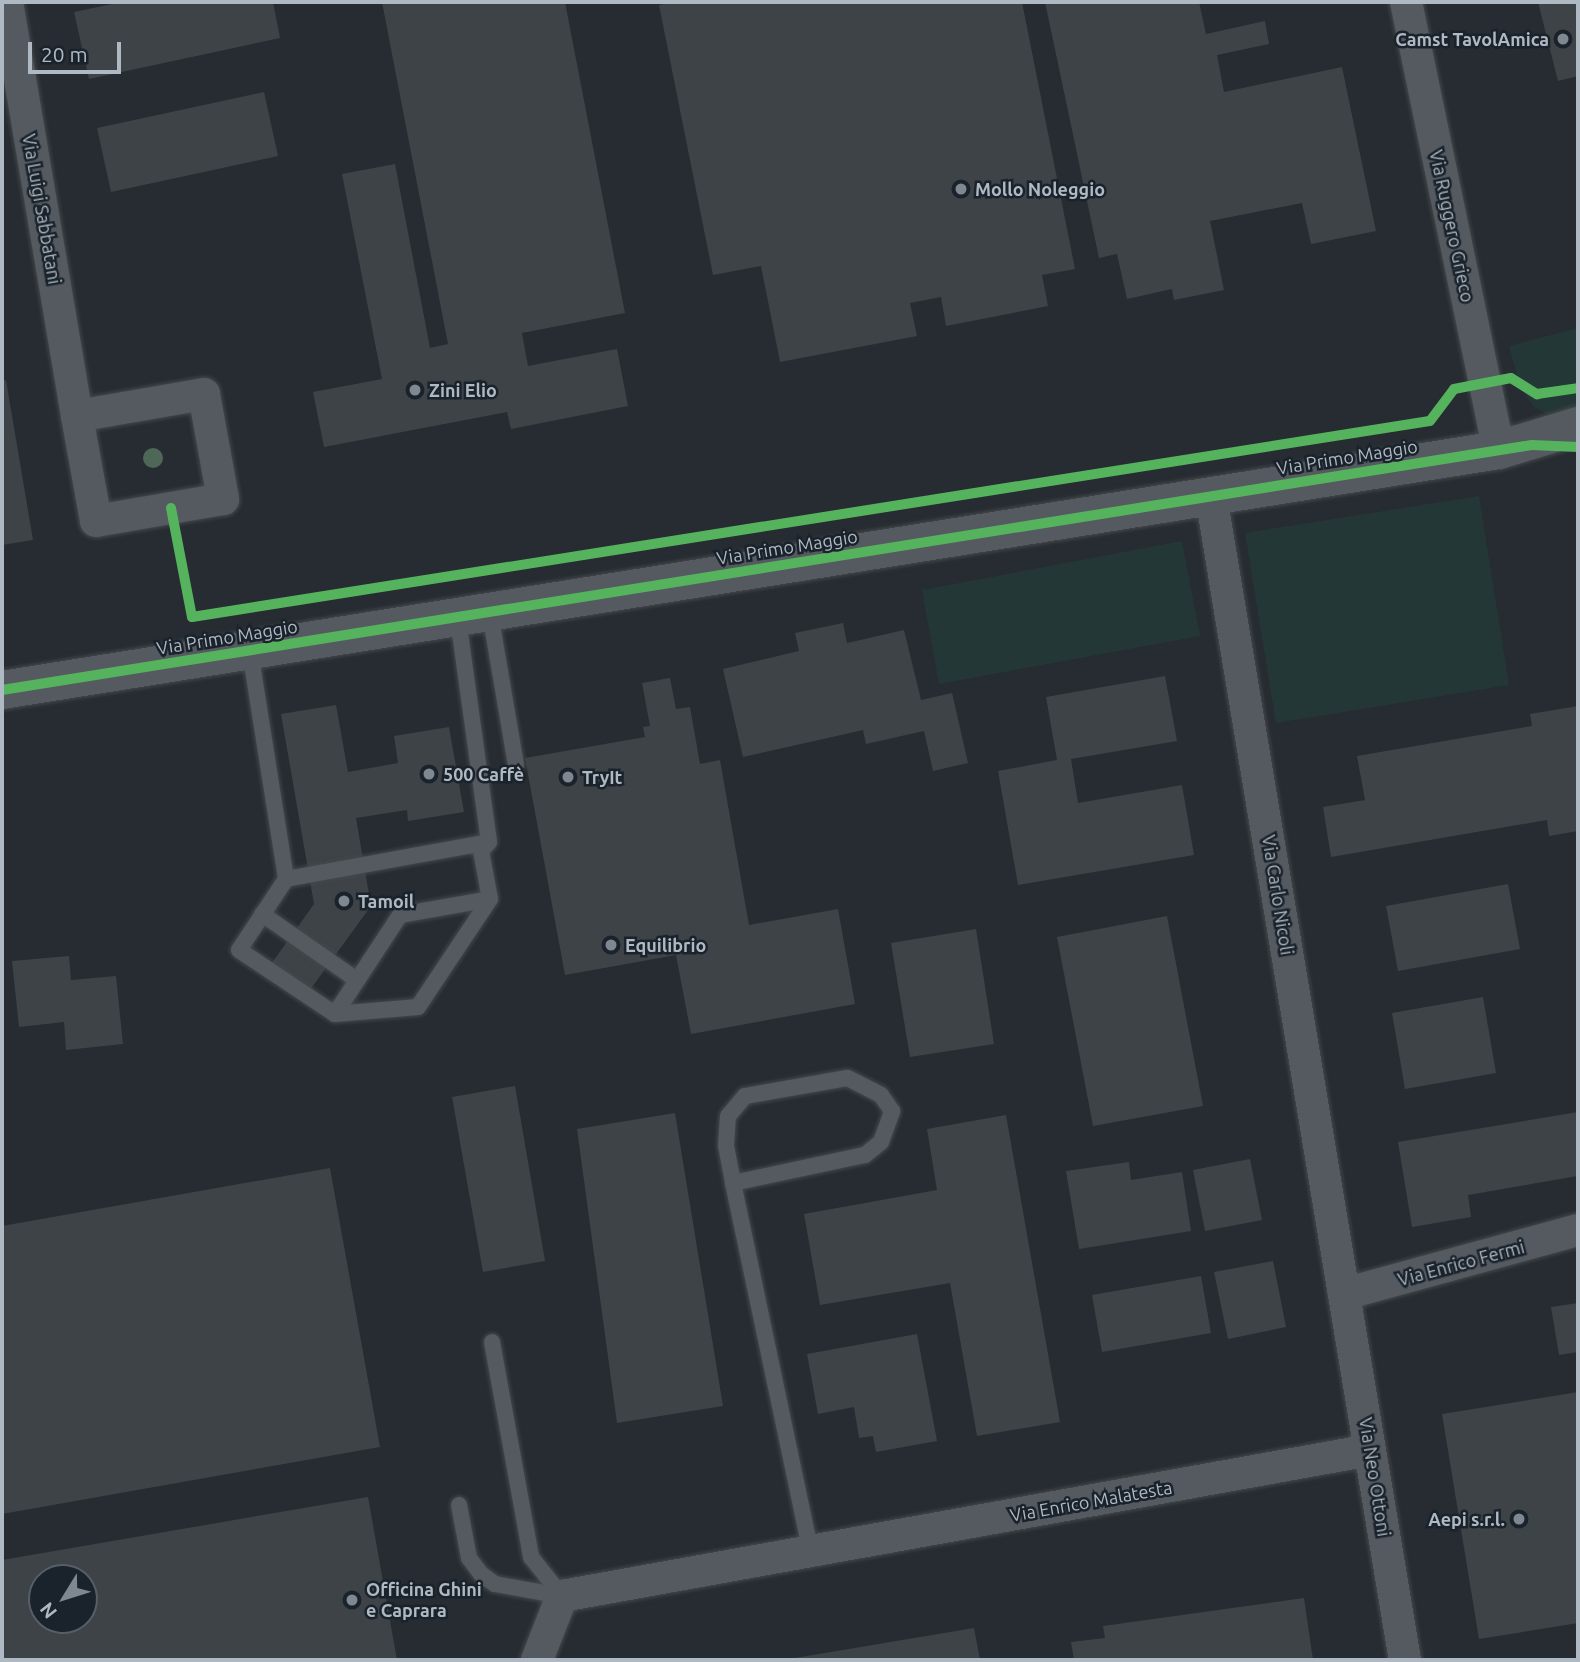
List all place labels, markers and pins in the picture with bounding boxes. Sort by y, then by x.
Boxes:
place label: Camst TavolAmica [1395,28,1549,50]
marker: Camst TavolAmica [1555,31,1571,47]
place label: Mollo Noleggio [975,178,1105,200]
marker: Mollo Noleggio [953,181,969,197]
place label: Zini Elio [429,379,497,401]
marker: Zini Elio [407,382,423,398]
place label: 500 Caffè [443,763,524,785]
marker: 500 Caffè [421,766,437,782]
place label: TryIt [582,766,622,788]
marker: TryIt [560,769,576,785]
place label: Tamoil [358,890,414,912]
marker: Tamoil [336,893,352,909]
place label: Equilibrio [625,934,706,956]
marker: Equilibrio [603,937,619,953]
place label: Aepi s.r.l. [1428,1508,1505,1530]
marker: Aepi s.r.l. [1511,1511,1527,1527]
place label: Officina Ghini e Caprara [366,1579,482,1622]
marker: Officina Ghini e Caprara [344,1592,360,1608]

